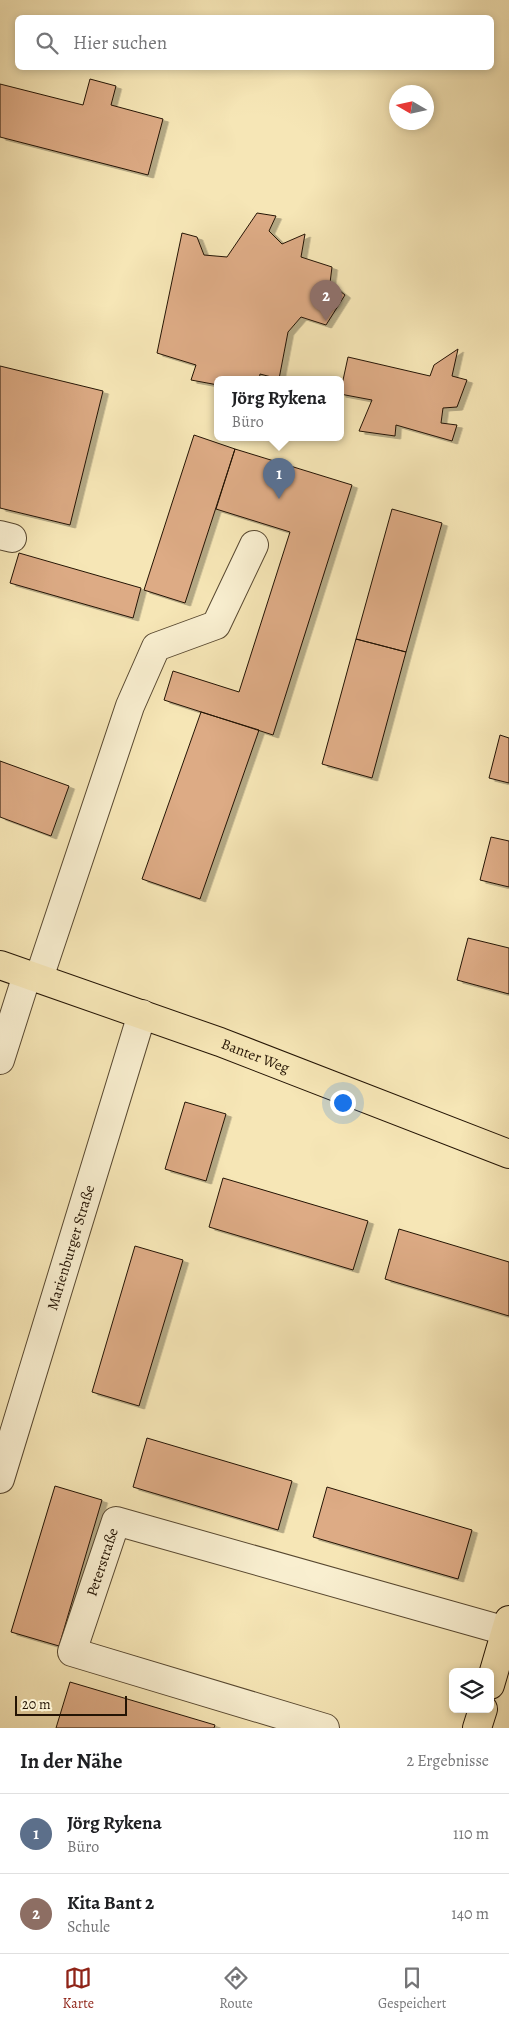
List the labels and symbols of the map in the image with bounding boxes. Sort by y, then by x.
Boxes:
north arrow [389,85,434,130]
pin: 2 [310,280,342,321]
pin: 1 [263,458,295,499]
street label: Banter Weg [218,1033,293,1078]
your location [330,1090,356,1116]
street label: Marienburger Straße [42,1182,99,1313]
street label: Peterstraße [81,1525,123,1599]
scale bar [15,1693,128,1716]

